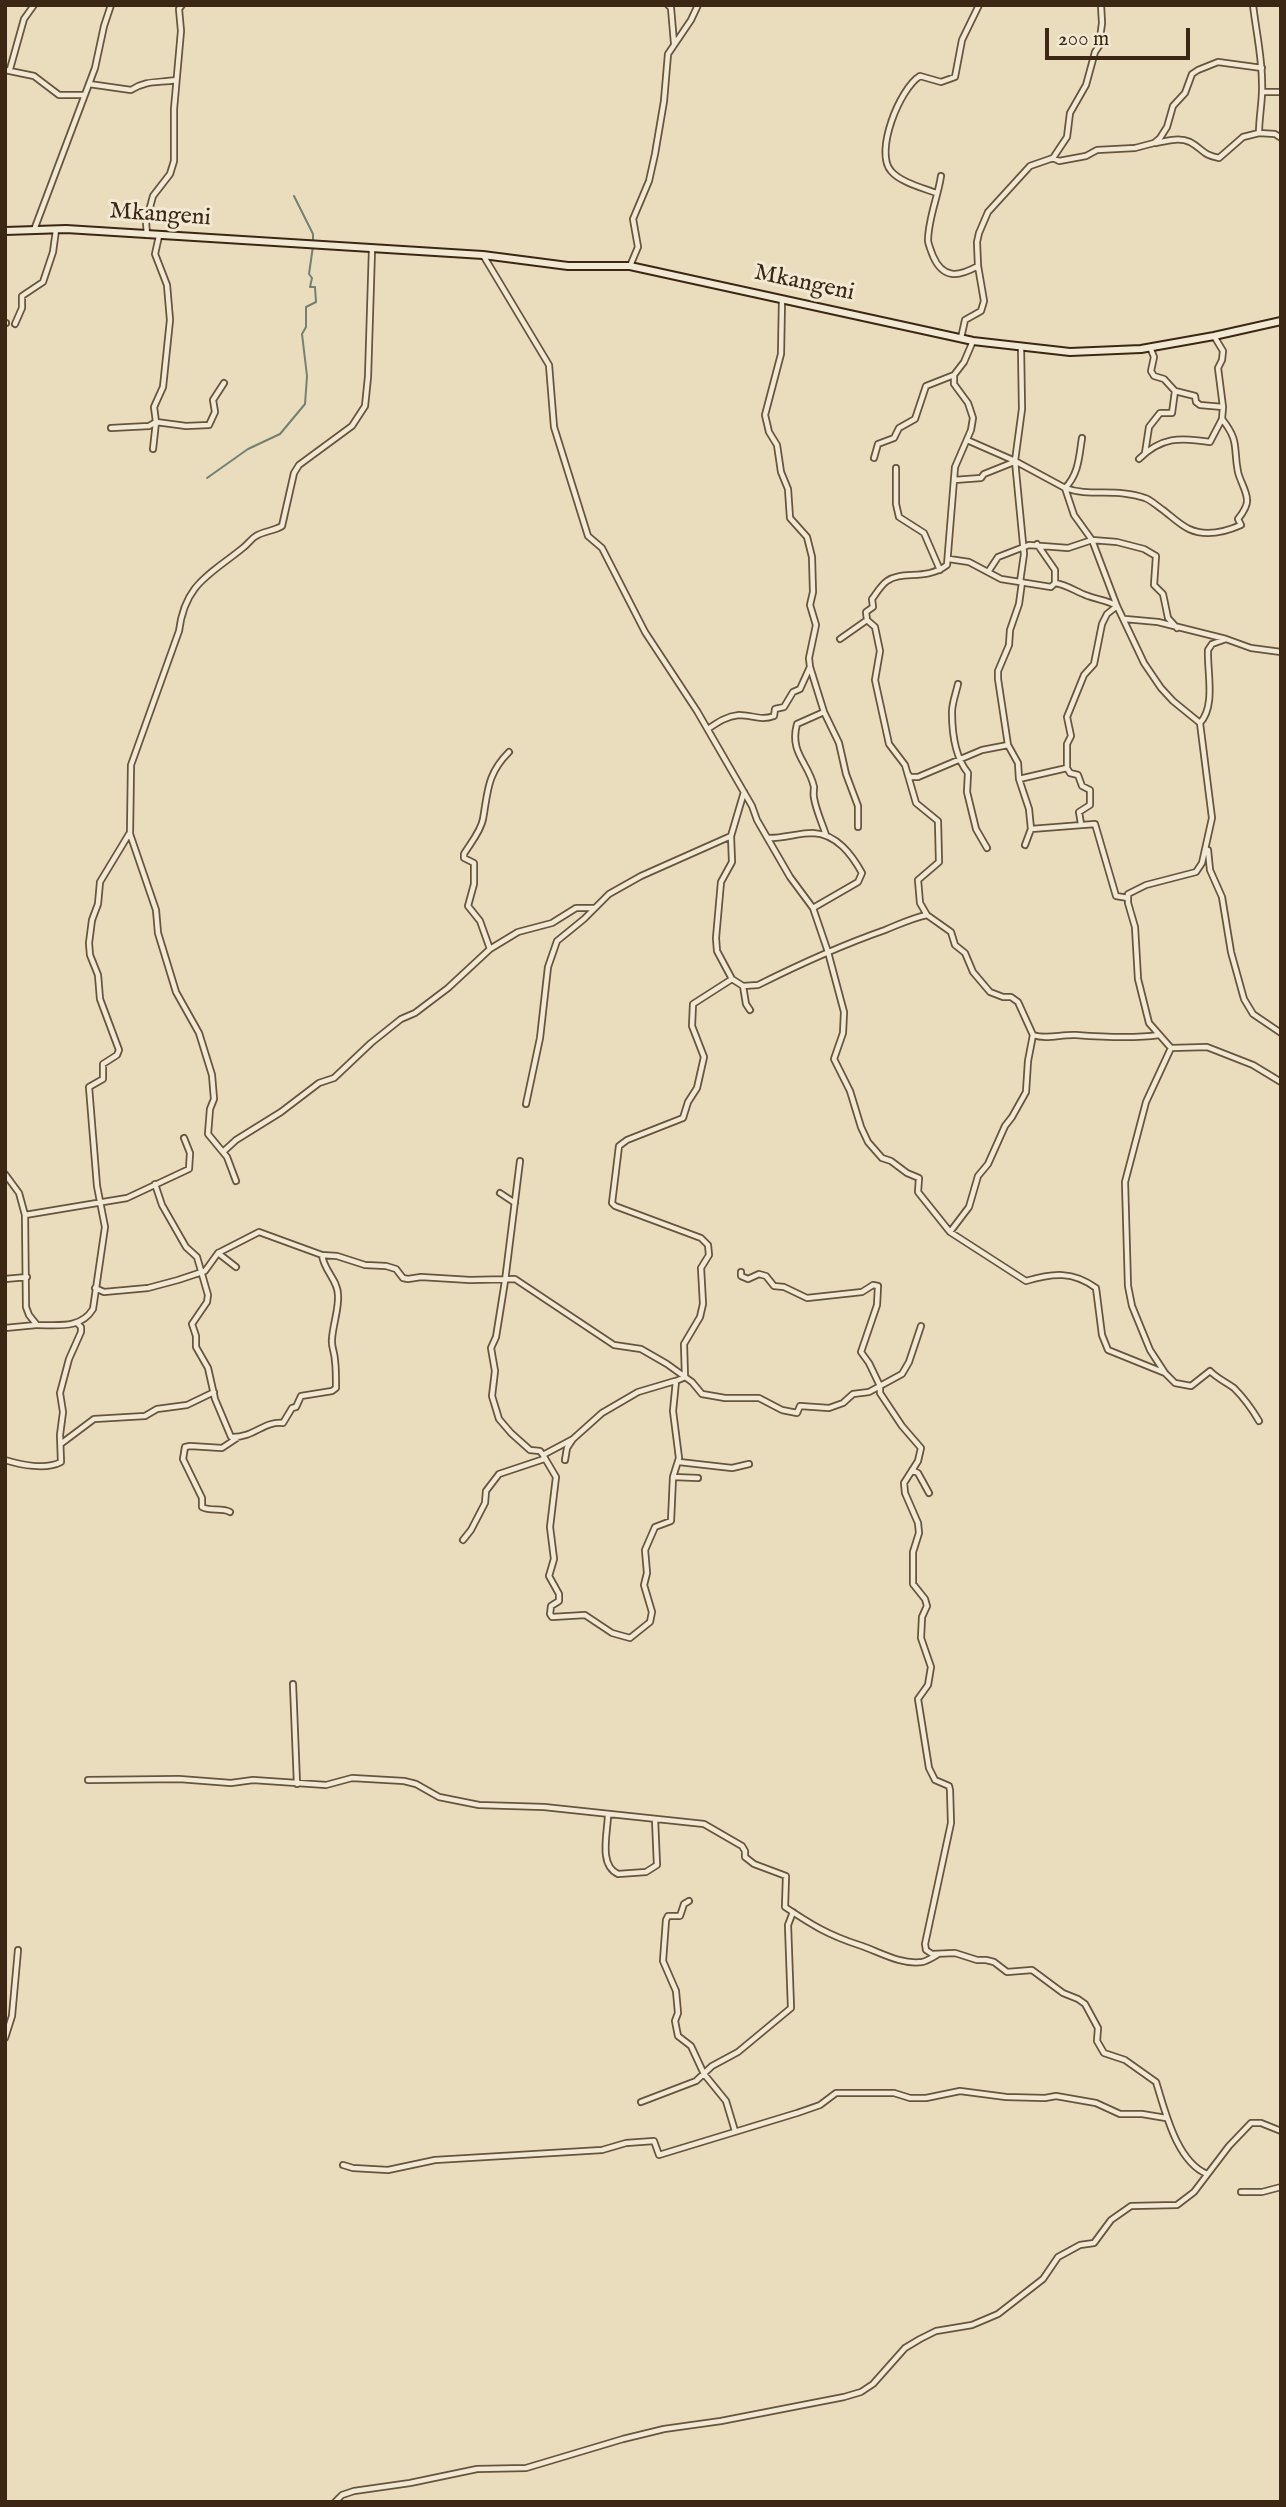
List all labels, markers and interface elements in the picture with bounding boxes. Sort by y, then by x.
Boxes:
scale bar [1048,14,1193,58]
text: 200 m [1058,26,1109,53]
street label: Mkangeni [108,198,212,234]
street label: Mkangeni [751,259,857,309]

